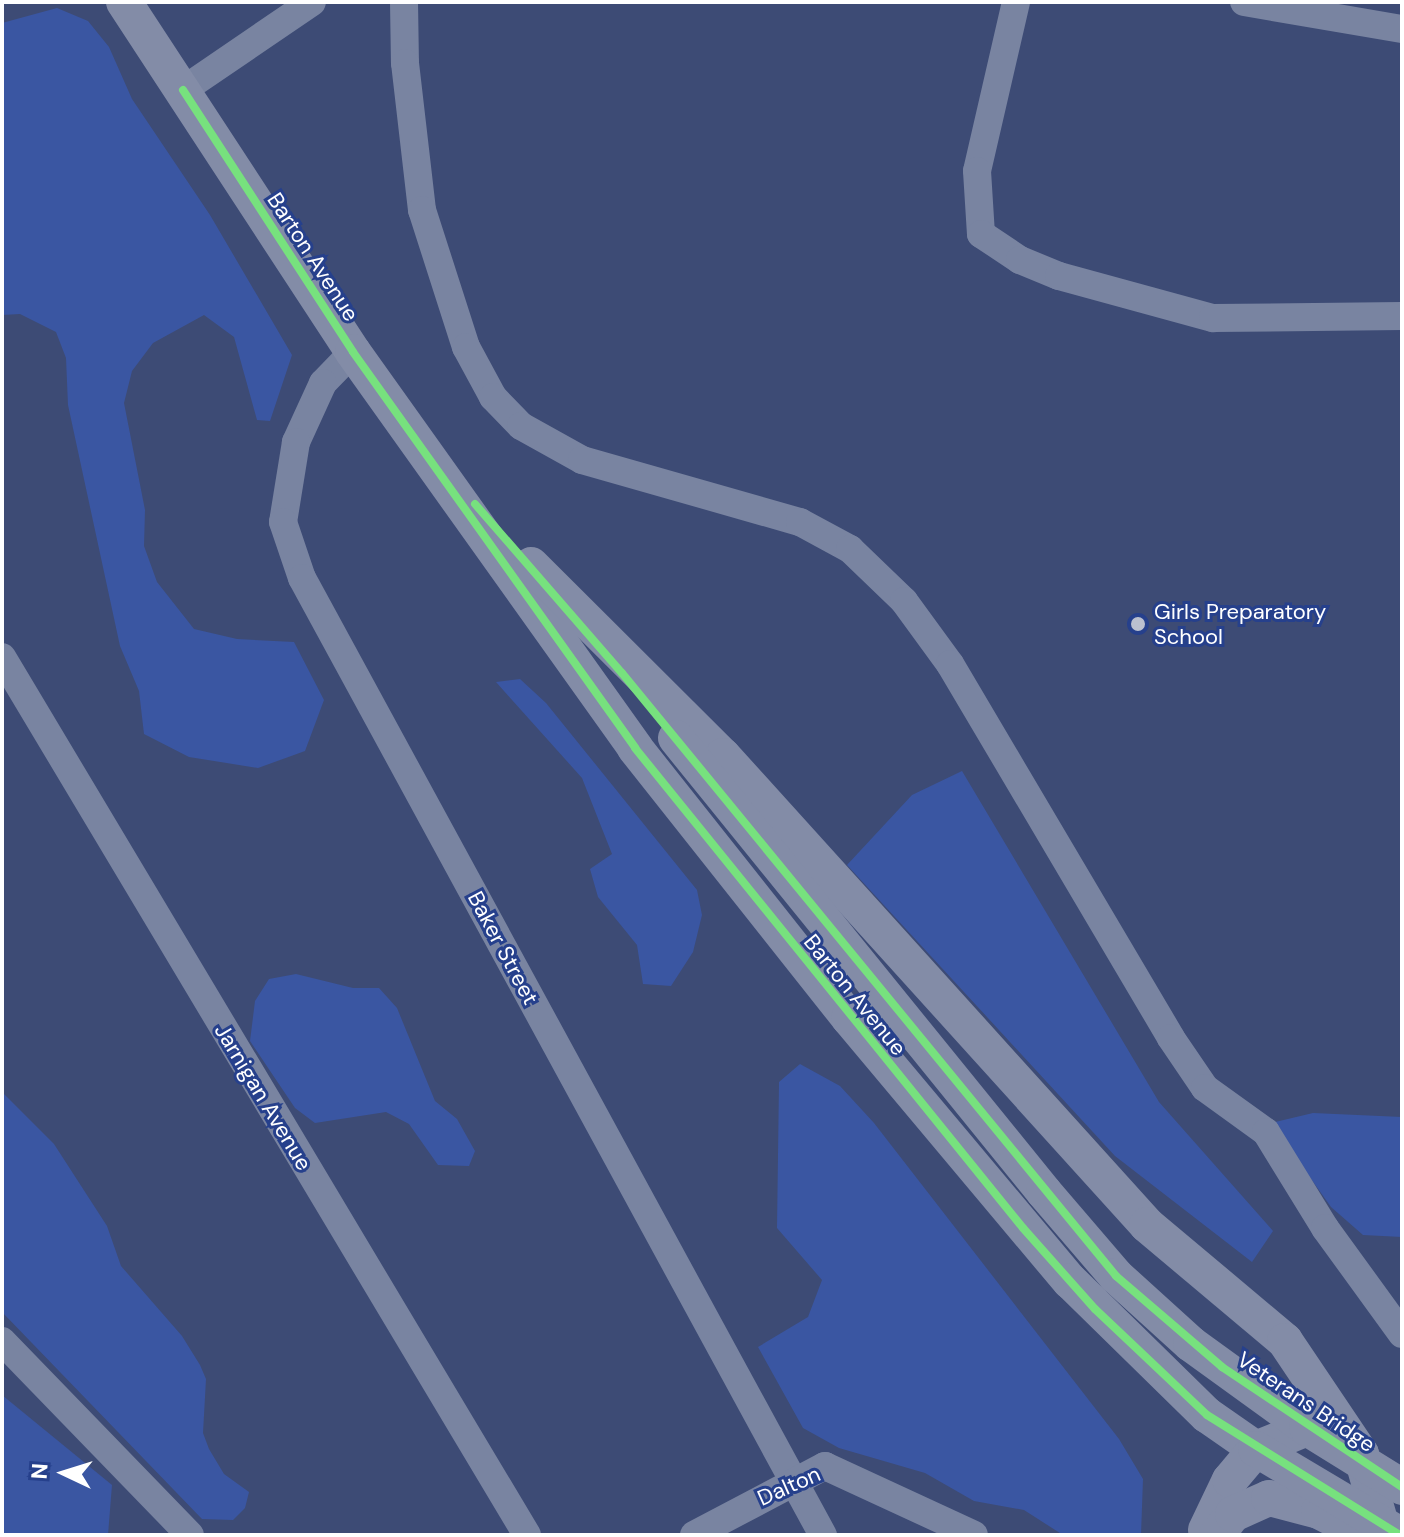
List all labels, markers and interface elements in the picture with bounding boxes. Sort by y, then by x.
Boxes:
street label: Barton Avenue [262,188,364,326]
place label: Girls Preparatory School [1154,598,1326,650]
marker: Girls Preparatory School [1129,615,1147,633]
street label: Baker Street [462,887,544,1009]
street label: Barton Avenue [798,929,912,1061]
street label: Jarnigan Avenue [209,1019,317,1175]
street label: Veterans Bridge [1232,1346,1380,1458]
north arrow [24,1433,104,1513]
street label: Dalton [753,1461,825,1511]
text: N [25,1462,55,1480]

